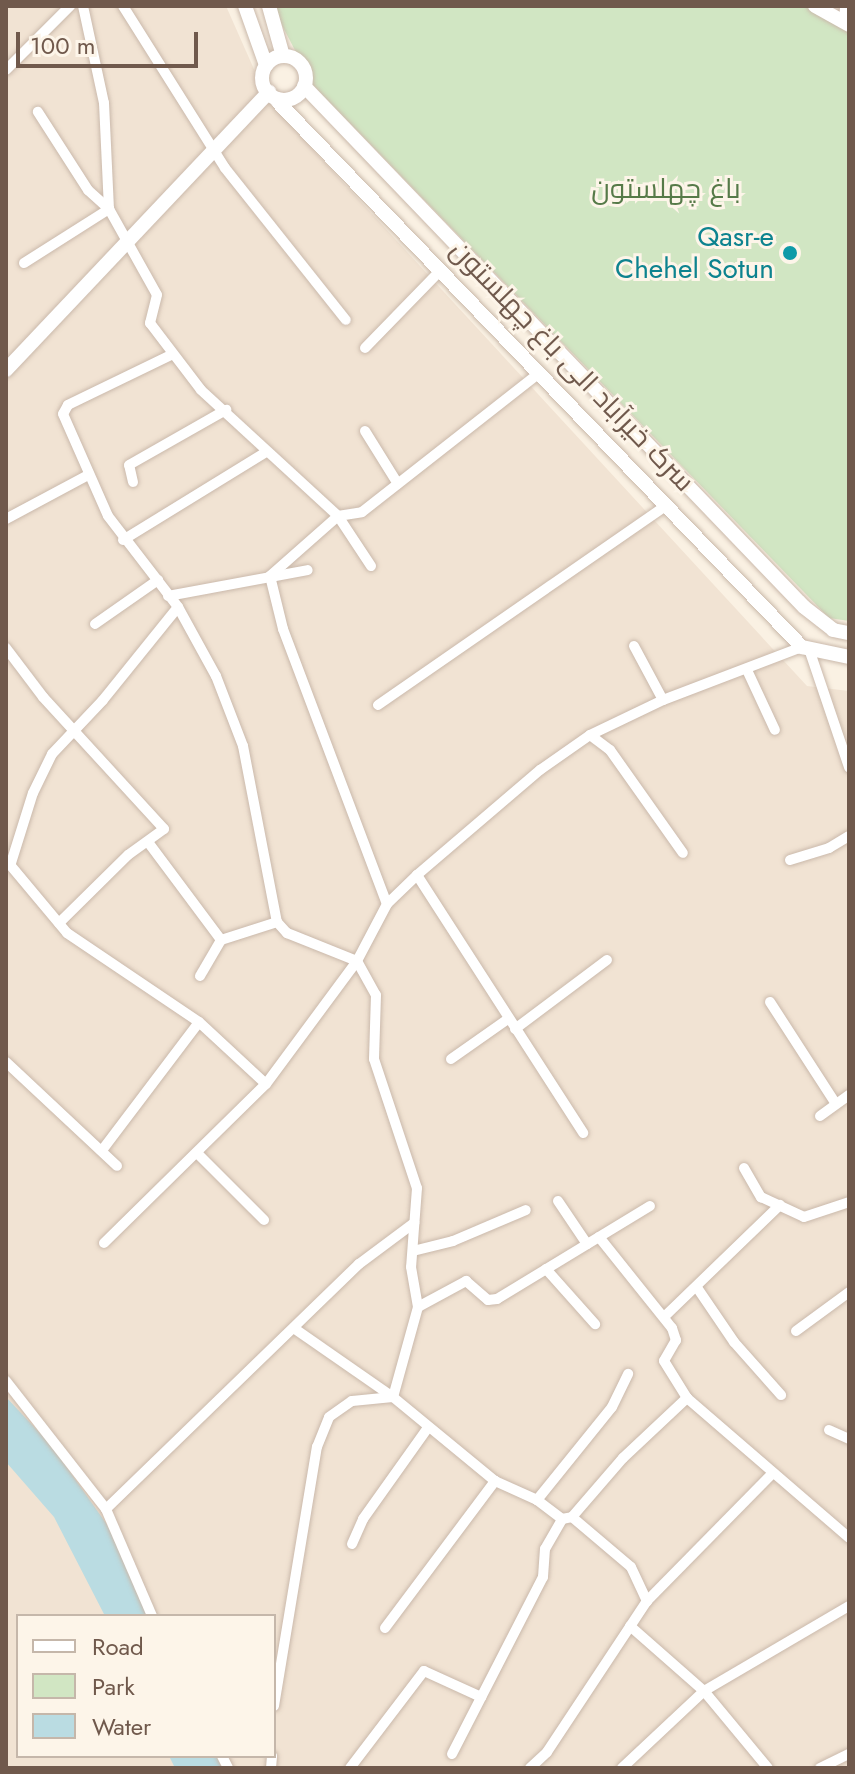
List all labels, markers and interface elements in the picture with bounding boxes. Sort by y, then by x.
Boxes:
scale bar [20,16,202,66]
text: 100 m [30,28,96,63]
park label: باغ چهلستون [591,172,741,206]
place label: Qasr-e Chehel Sotun [615,220,774,286]
street label: سرک خیرآباد الی باغ چهلستون [443,233,701,499]
marker: Qasr-e Chehel Sotun [781,244,799,262]
legend [16,1614,276,1758]
text: Road [92,1629,144,1664]
text: Park [92,1669,135,1704]
text: Water [92,1709,151,1744]

